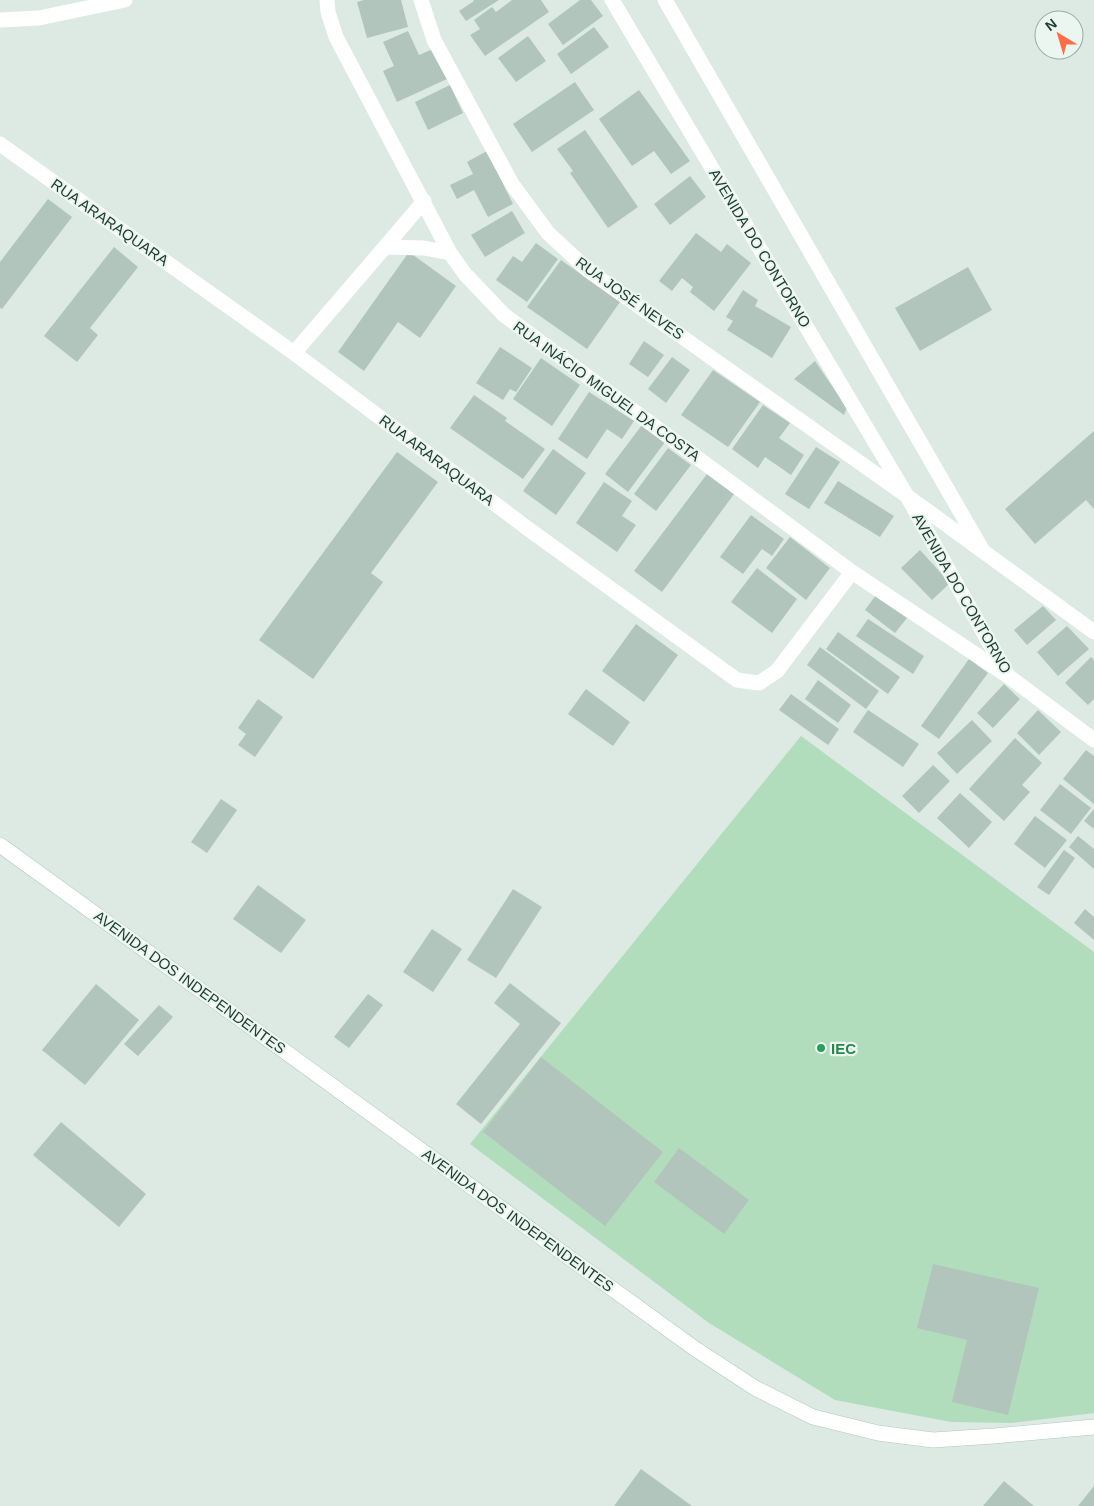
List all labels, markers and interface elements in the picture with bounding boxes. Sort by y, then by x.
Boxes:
north arrow [1034,10,1084,60]
text: N [1042,15,1060,34]
street label: AVENIDA DO CONTORNO [706,166,814,330]
street label: RUA ARARAQUARA [48,175,172,269]
street label: RUA JOSÉ NEVES [573,253,687,343]
street label: RUA INÁCIO MIGUEL DA COSTA [510,317,704,465]
street label: RUA ARARAQUARA [376,411,498,509]
street label: AVENIDA DO CONTORNO [909,510,1015,676]
street label: AVENIDA DOS INDEPENDENTES [91,907,289,1057]
place label: IEC [831,1040,856,1057]
marker: IEC [815,1042,827,1054]
street label: AVENIDA DOS INDEPENDENTES [419,1145,617,1295]

